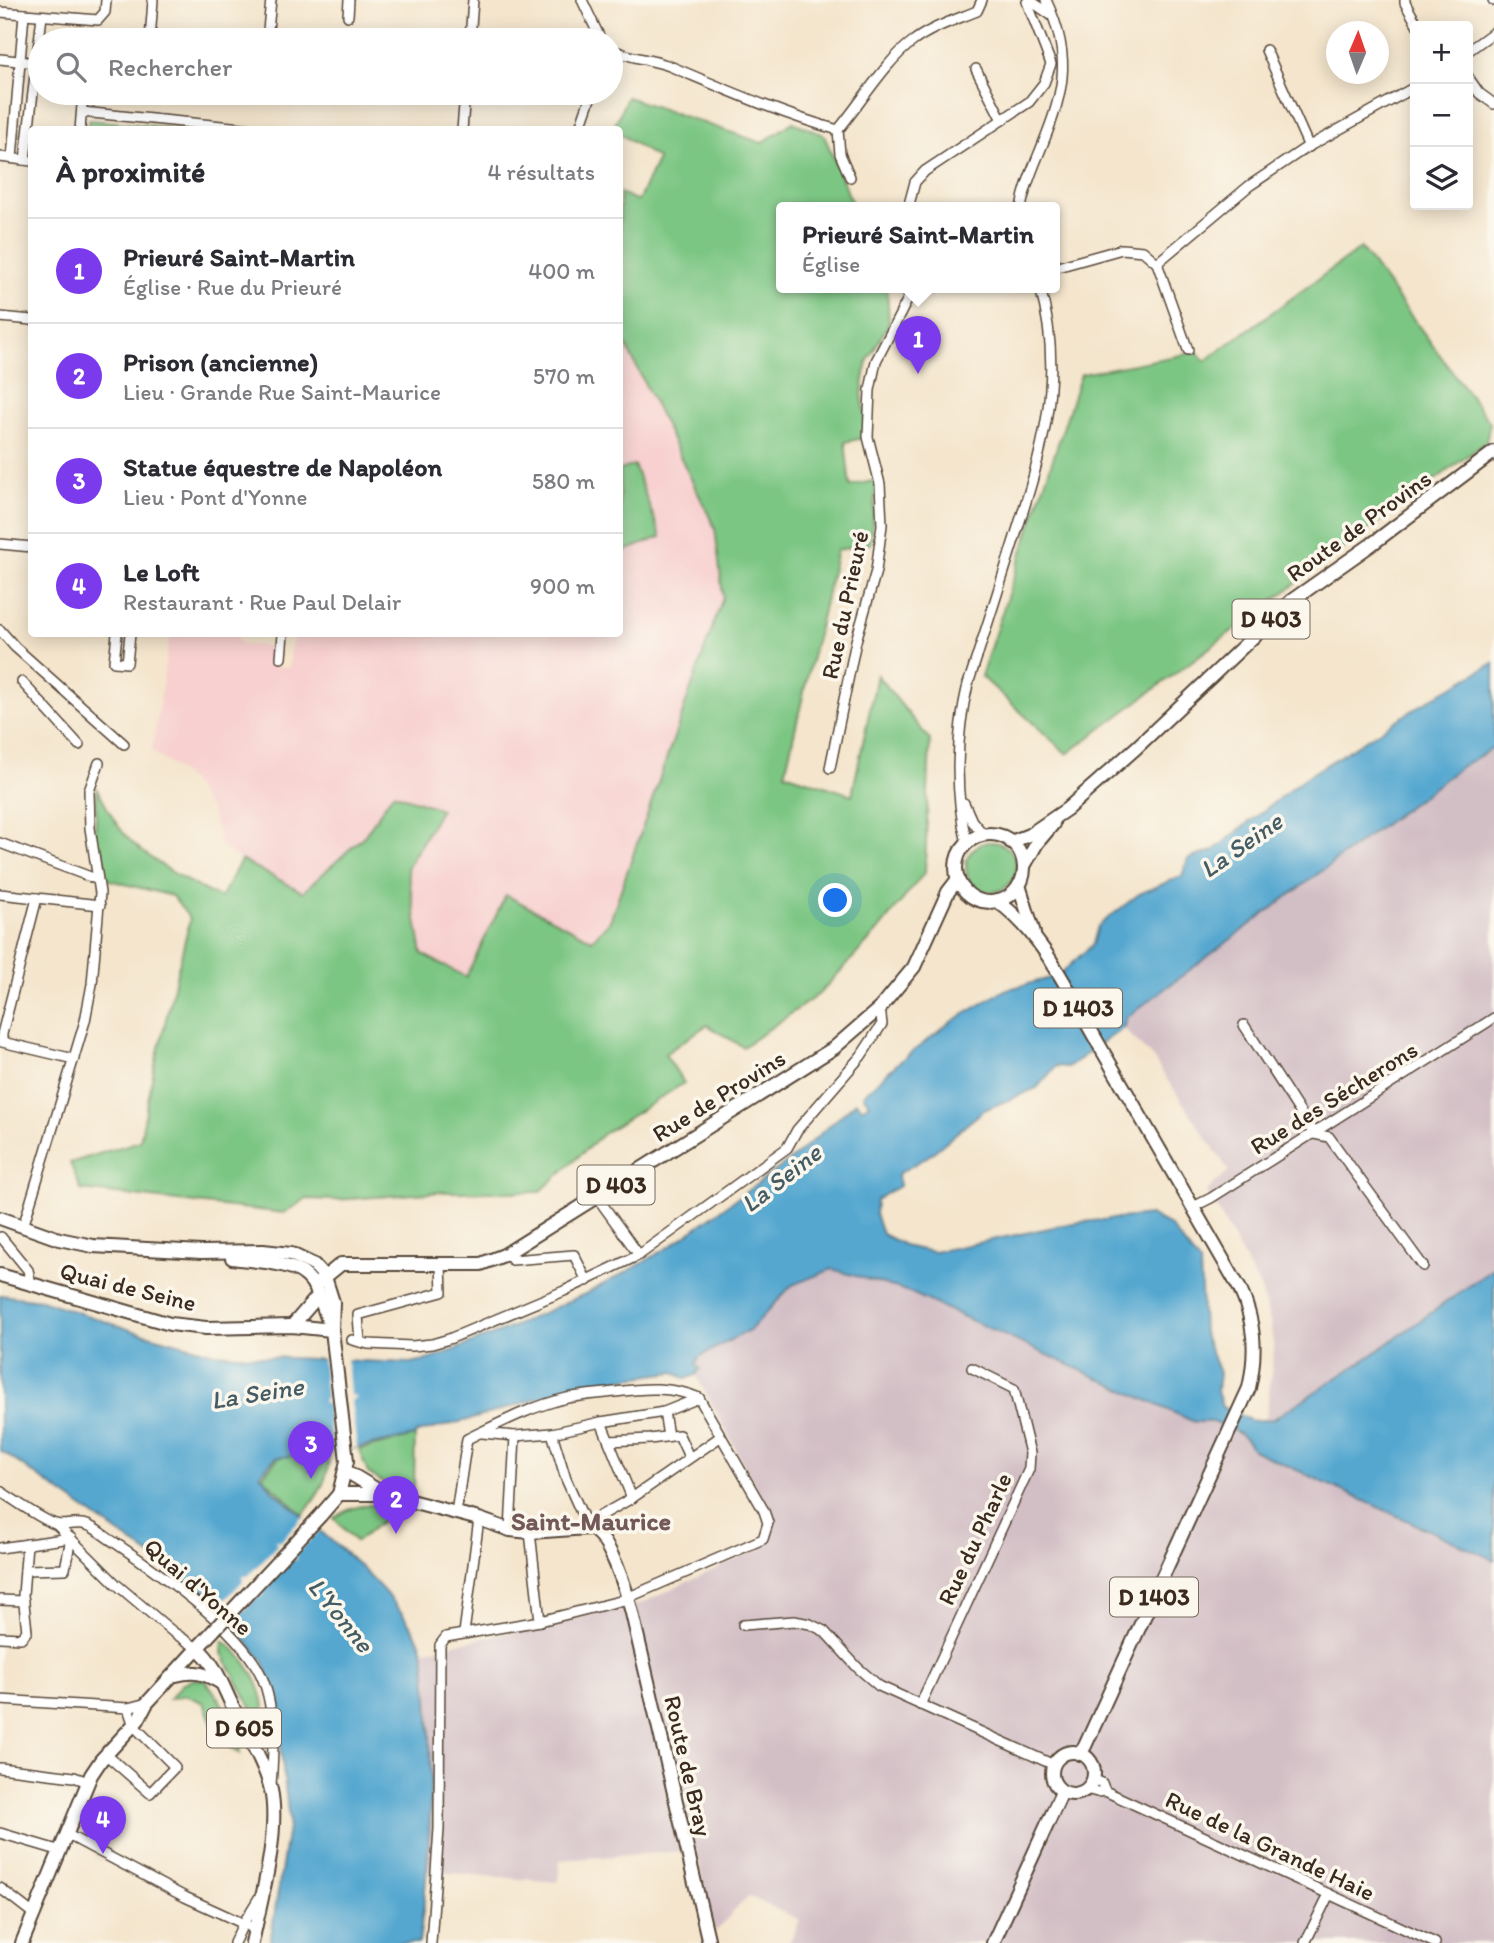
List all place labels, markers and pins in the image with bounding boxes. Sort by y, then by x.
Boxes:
pin: 1 [895,316,941,374]
pin: 3 [288,1421,334,1479]
pin: 2 [373,1476,419,1534]
pin: 4 [80,1796,126,1854]

